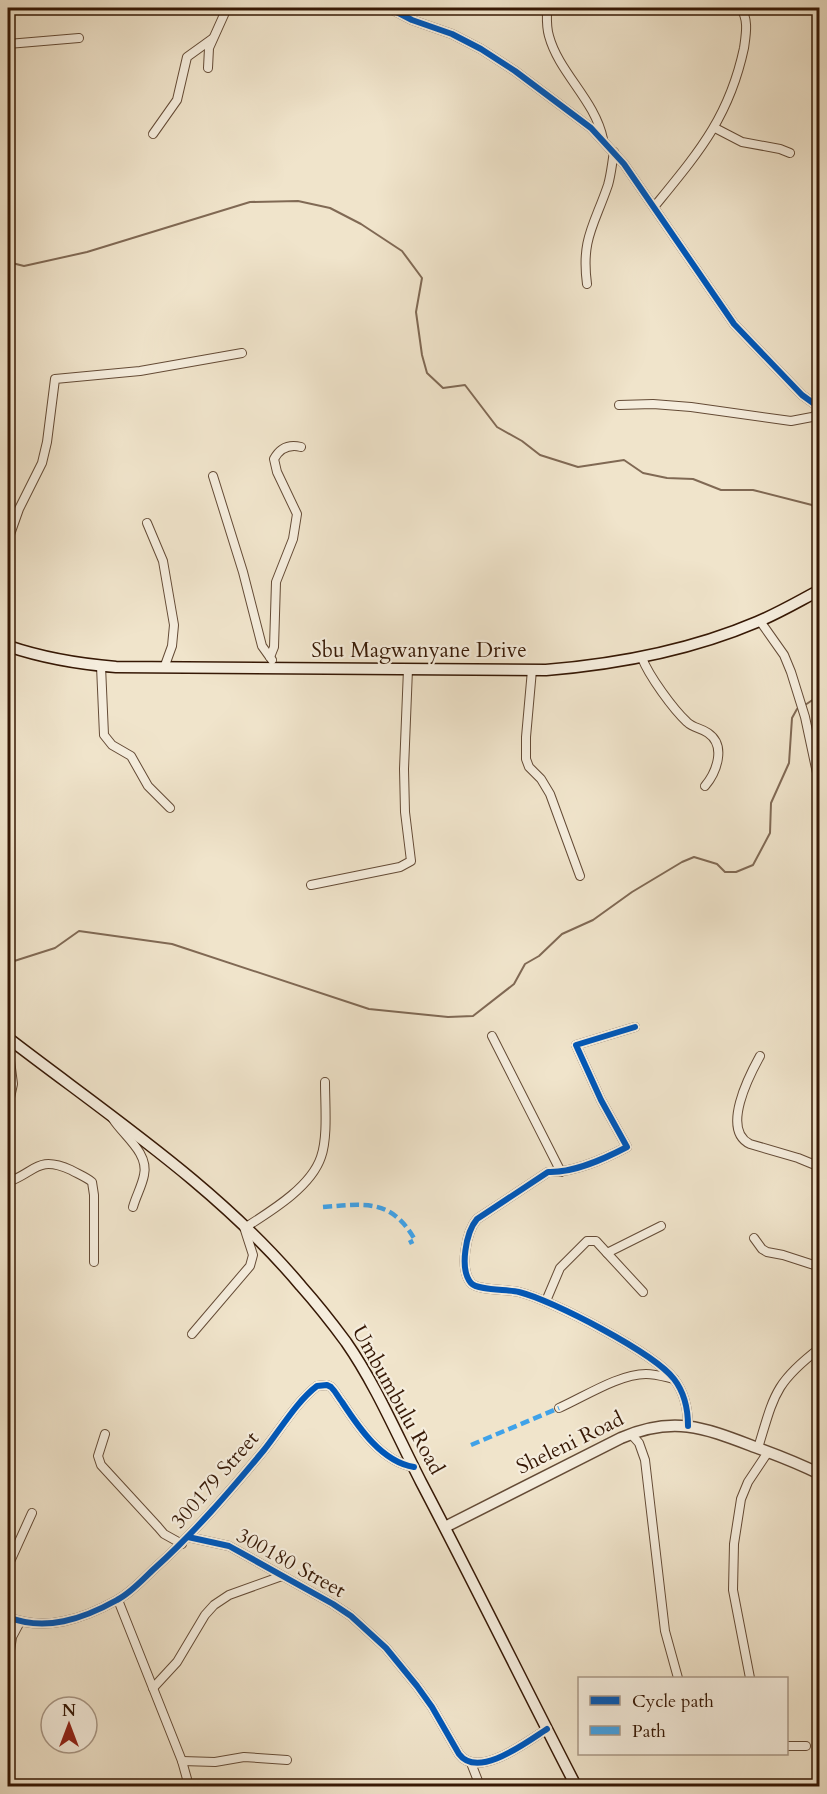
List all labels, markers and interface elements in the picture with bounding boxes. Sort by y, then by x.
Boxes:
street label: Sbu Magwanyane Drive [311,636,527,665]
street label: Umbumbulu Road [345,1320,451,1480]
street label: Sheleni Road [511,1405,629,1481]
street label: 300179 Street [164,1425,266,1535]
street label: 300180 Street [231,1521,351,1605]
legend [578,1677,788,1755]
text: Cycle path [632,1689,714,1714]
north arrow [39,1695,99,1755]
text: N [62,1700,76,1722]
text: Path [632,1719,666,1744]

